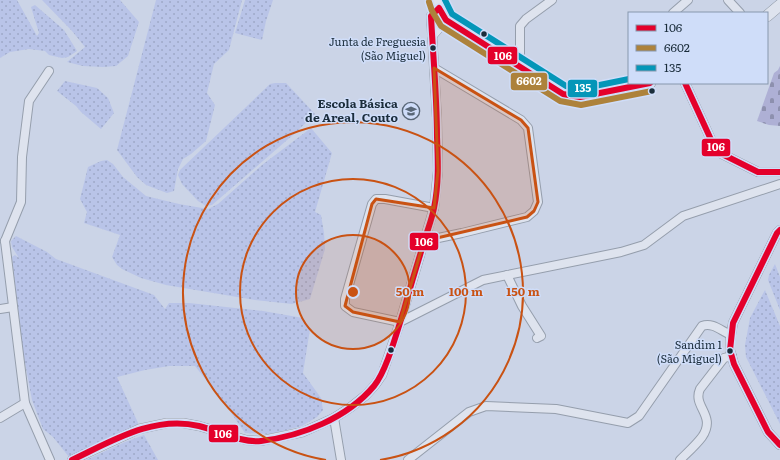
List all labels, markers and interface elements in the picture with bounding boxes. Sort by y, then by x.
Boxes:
legend [628,12,768,84]
text: 106 [664,18,683,36]
unlabelled marker [479,29,489,39]
place label: Junta de Freguesia (São Miguel) [329,33,426,63]
text: 6602 [664,38,690,56]
marker: Junta de Freguesia (São Miguel) [428,43,438,53]
line badge: 106 [487,46,518,65]
text: 106 [494,47,512,63]
text: 135 [664,58,681,76]
line badge: 6602 [510,72,548,91]
text: 6602 [516,72,542,88]
line badge: 135 [567,79,598,98]
text: 135 [575,79,591,95]
unlabelled marker [647,86,657,96]
place label: Escola Básica de Areal, Couto [305,94,398,126]
school or university icon: Escola Básica de Areal, Couto [401,101,421,121]
line badge: 106 [701,138,731,157]
text: 106 [707,138,725,154]
line badge: 106 [409,232,439,251]
text: 106 [415,233,433,249]
text: 50 m [396,282,424,300]
text: 100 m [449,282,483,300]
text: 150 m [506,282,540,300]
centre of rings [346,285,360,299]
place label: Sandim 1 (São Miguel) [657,336,723,366]
unlabelled marker [386,345,396,355]
marker: Sandim 1 (São Miguel) [725,346,735,356]
line badge: 106 [208,424,239,443]
text: 106 [214,425,232,441]

